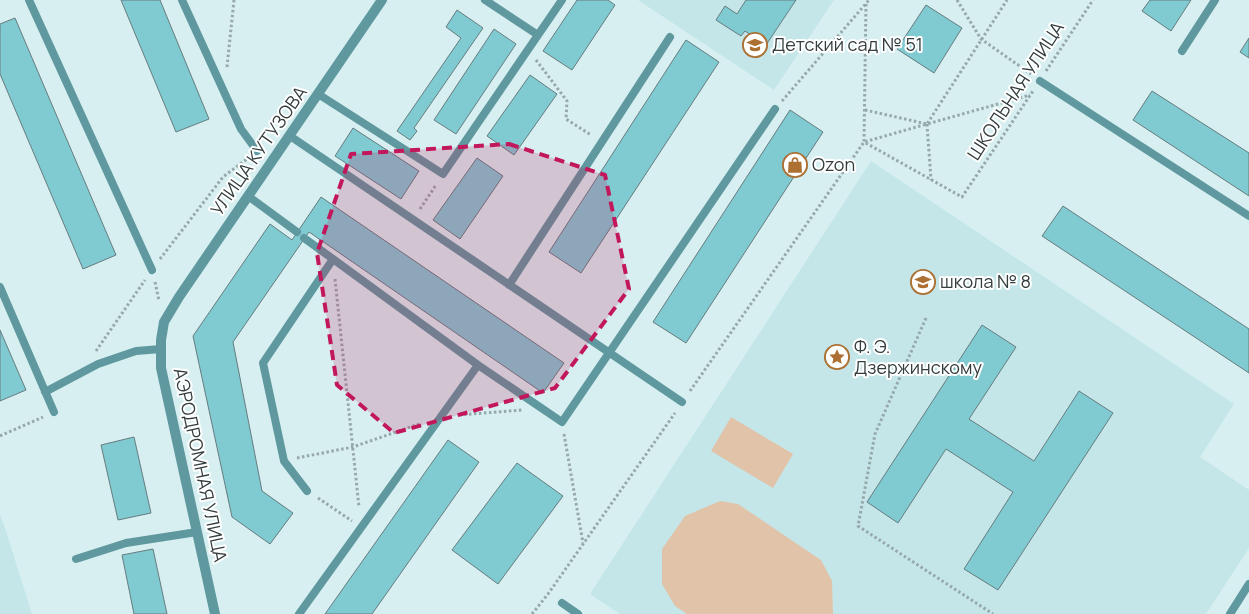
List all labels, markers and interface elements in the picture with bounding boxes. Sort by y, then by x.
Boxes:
street label: ШКОЛЬНАЯ УЛИЦА [961,16,1069,164]
school or university icon: Детский сад № 51 [742,32,768,58]
place label: Детский сад № 51 [772,32,923,56]
street label: УЛИЦА КУТУЗОВА [205,81,312,220]
shop icon: Ozon [782,152,808,178]
place label: Ozon [812,152,855,176]
school or university icon: школа № 8 [910,269,936,295]
place label: школа № 8 [940,269,1031,293]
place label: Ф. Э. Дзержинскому [854,334,982,379]
place icon: Ф. Э. Дзержинскому [824,344,850,370]
street label: АЭРОДРОМНАЯ УЛИЦА [169,366,233,565]

